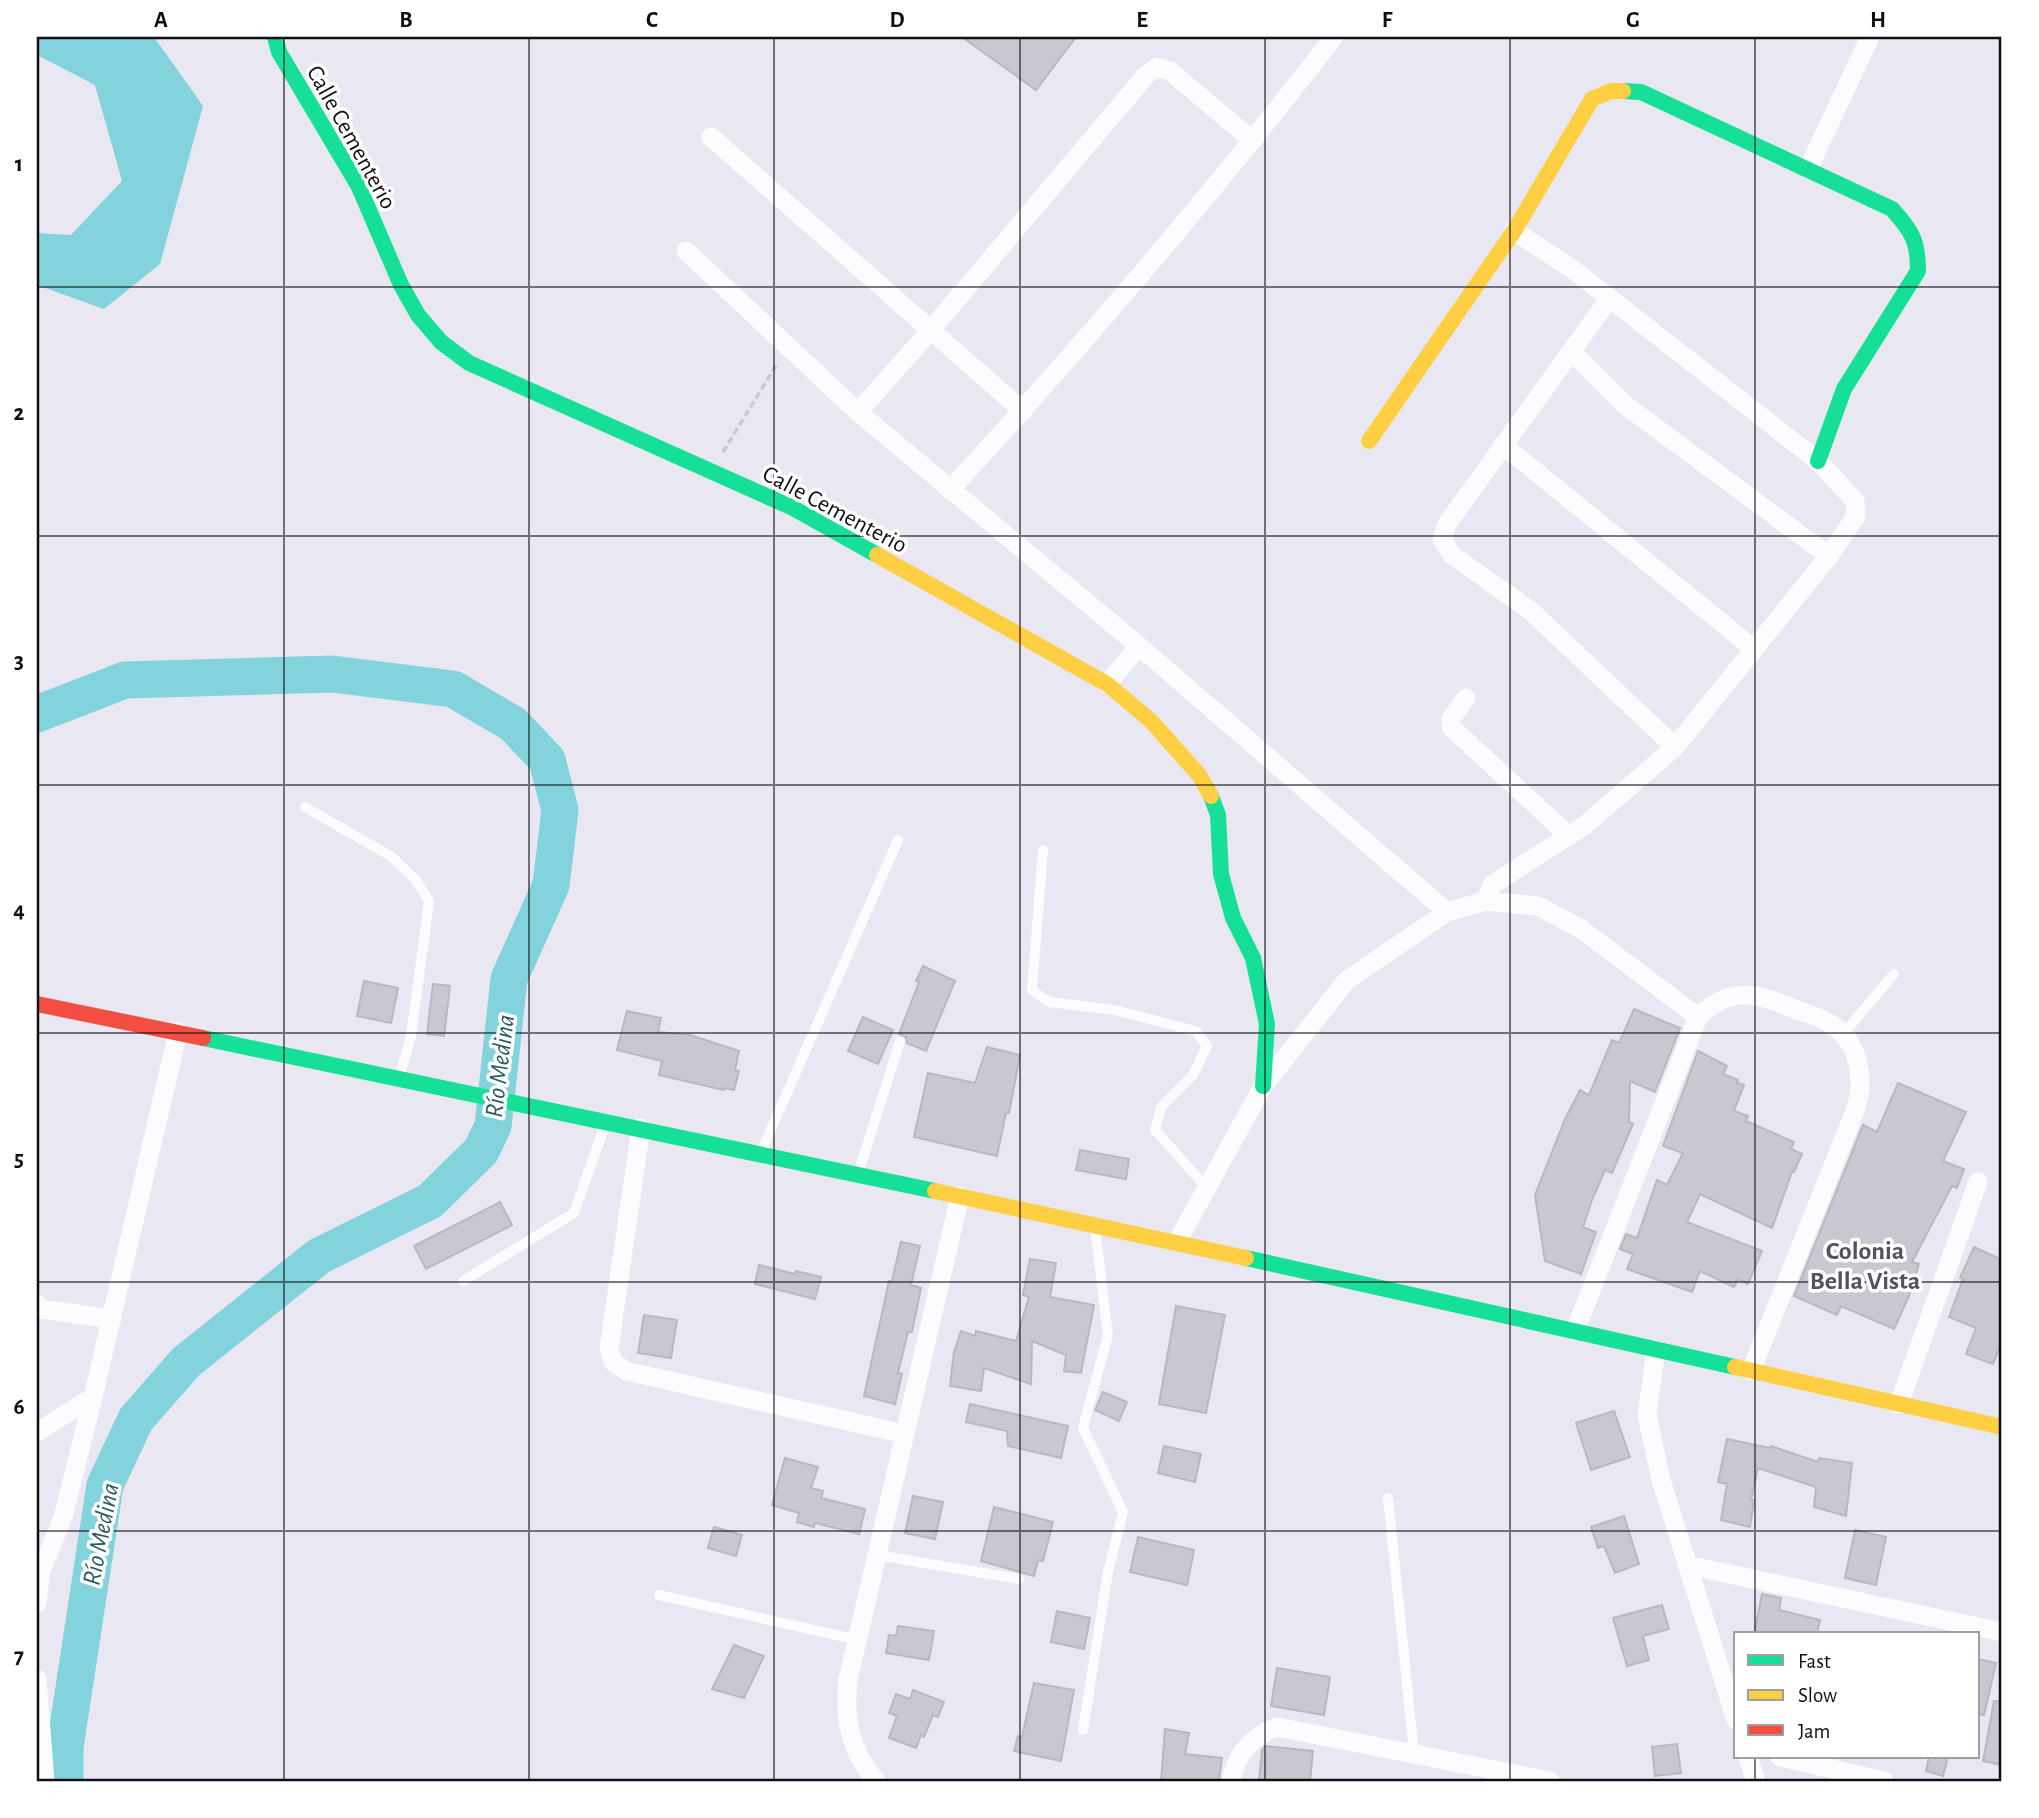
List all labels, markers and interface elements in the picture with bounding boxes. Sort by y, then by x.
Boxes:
text: A [154,9,168,32]
text: B [399,9,413,32]
text: C [646,9,658,32]
text: D [889,9,905,32]
text: E [1136,9,1148,32]
text: F [1382,9,1393,32]
text: G [1626,9,1640,32]
text: H [1870,9,1886,32]
street label: Calle Cementerio [302,62,400,213]
text: 1 [15,153,23,176]
text: 2 [14,402,25,425]
street label: Calle Cementerio [758,462,911,558]
text: 3 [14,650,24,673]
text: 4 [13,899,25,922]
water label: Río Medina [481,1013,519,1119]
text: 5 [14,1148,24,1171]
district label: Colonia Bella Vista [1810,1238,1920,1294]
text: 6 [13,1396,25,1419]
water label: Río Medina [78,1481,124,1587]
legend [1734,1632,1980,1758]
text: 7 [14,1645,24,1668]
text: Fast [1798,1651,1831,1672]
text: Slow [1798,1685,1837,1706]
text: Jam [1798,1721,1830,1742]

